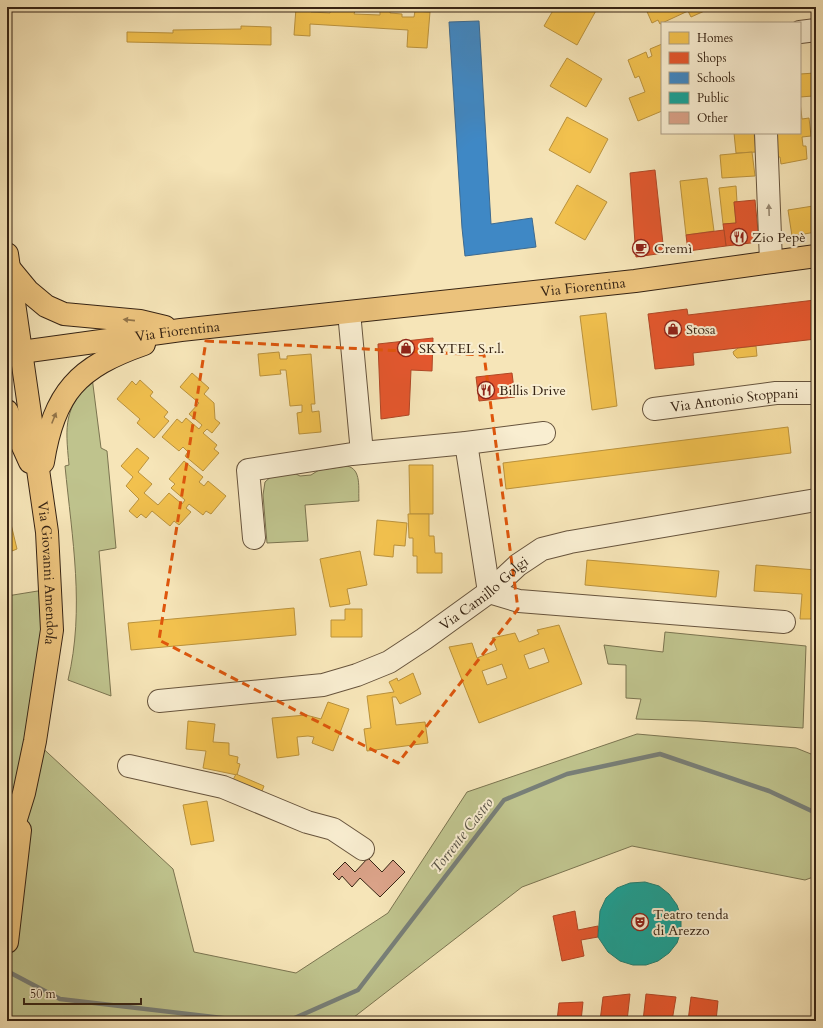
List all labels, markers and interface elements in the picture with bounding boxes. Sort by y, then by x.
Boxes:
legend [661,22,801,134]
text: Homes [697,30,733,46]
text: Shops [697,50,726,66]
text: Schools [697,70,735,86]
text: Public [697,90,730,106]
text: Other [697,110,728,126]
one-way arrow [766,203,772,216]
restaurant icon: Zio Pepè [729,227,749,247]
place label: Zio Pepè [752,228,806,247]
cafe icon: Cremì [631,238,651,258]
place label: Cremì [654,239,692,258]
street label: Via Fiorentina [540,273,626,301]
street label: Via Fiorentina [134,316,221,346]
one-way arrow [123,317,135,323]
shop icon: Stosa [663,319,683,339]
place label: Stosa [686,320,716,339]
shop icon: SKYTEL S.r.l. [396,338,416,358]
place label: SKYTEL S.r.l. [419,339,504,358]
restaurant icon: Billis Drive [476,380,496,400]
place label: Billis Drive [499,381,566,400]
street label: Via Antonio Stoppani [669,384,799,416]
one-way arrow [52,412,58,424]
street label: Via Giovanni Amendola [33,500,62,646]
street label: Via Camillo Golgi [435,551,532,635]
water label: Torrente Castro [426,793,498,877]
place label: Teatro tenda di Arezzo [653,905,729,940]
theatre icon: Teatro tenda di Arezzo [630,912,650,932]
scale bar [24,980,141,1006]
text: 50 m [30,986,57,1002]

